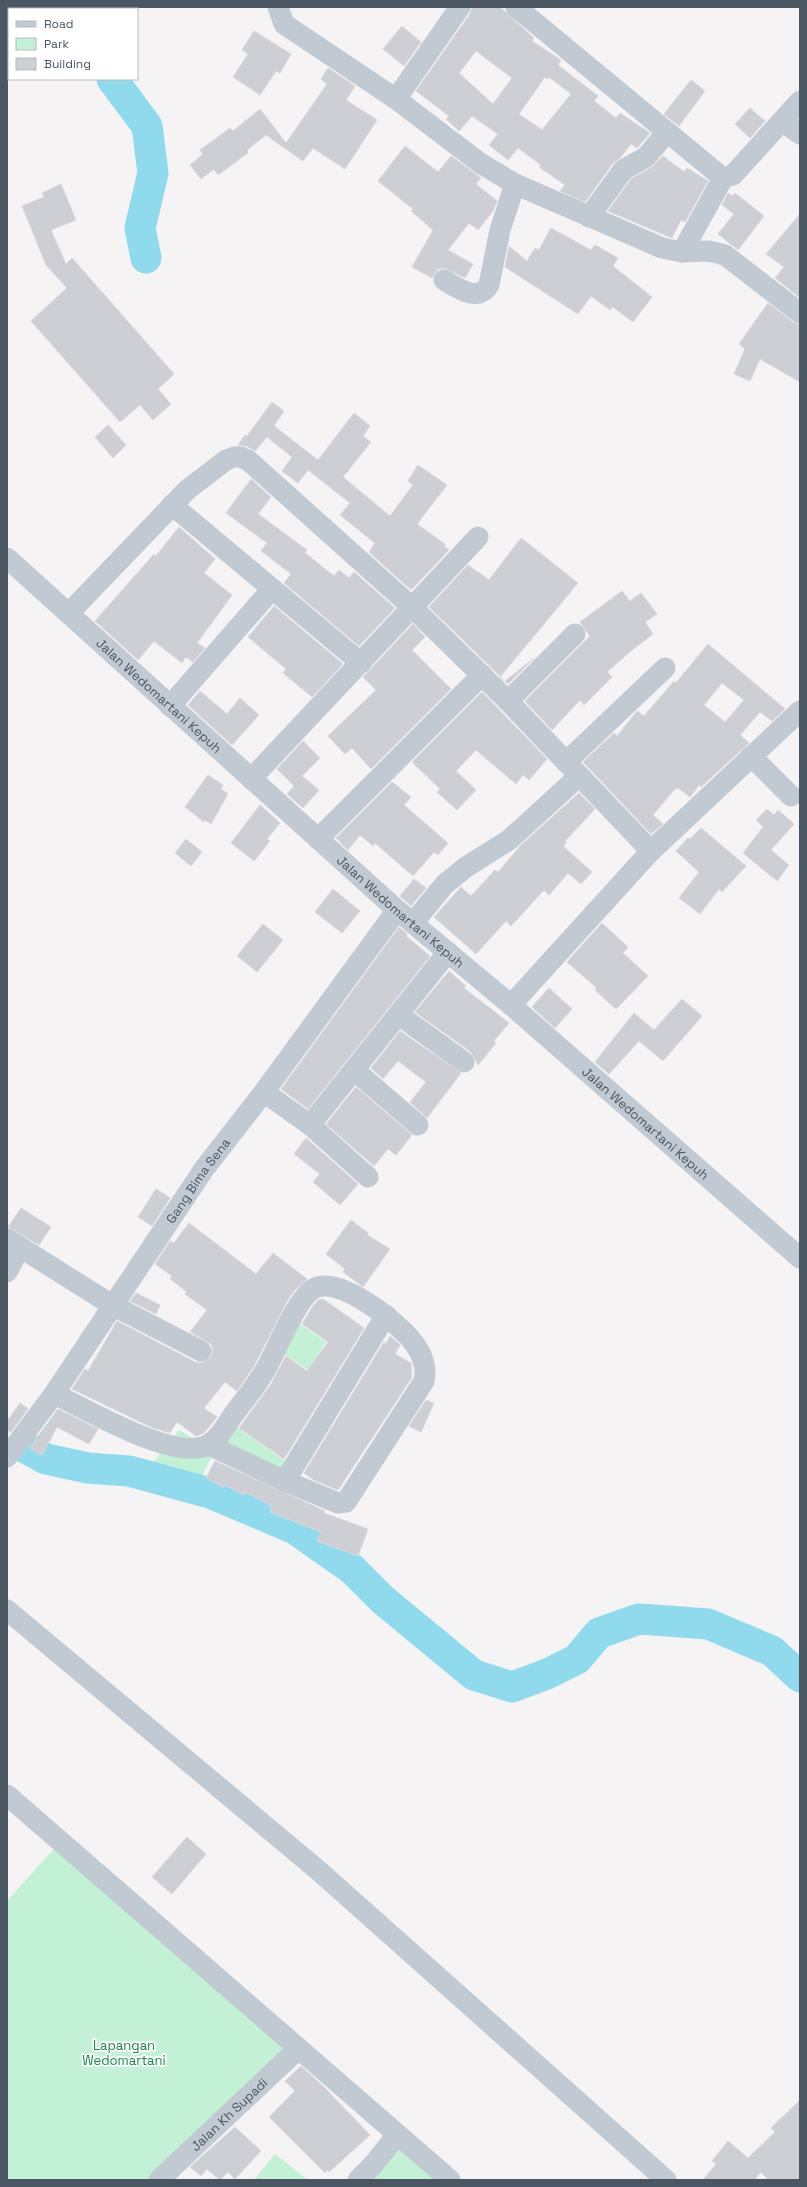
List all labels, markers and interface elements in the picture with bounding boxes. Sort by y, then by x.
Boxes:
legend [8,8,138,80]
text: Road [44,16,73,32]
text: Park [44,36,69,52]
text: Building [44,56,91,72]
street label: Jalan Wedomartani Kepuh [93,635,225,757]
street label: Jalan Wedomartani Kepuh [333,852,468,972]
street label: Jalan Wedomartani Kepuh [578,1063,713,1184]
street label: Gang Bima Sena [162,1134,234,1227]
park label: Lapangan Wedomartani [82,2037,166,2069]
street label: Jalan Kh Supadi [187,2074,271,2155]

